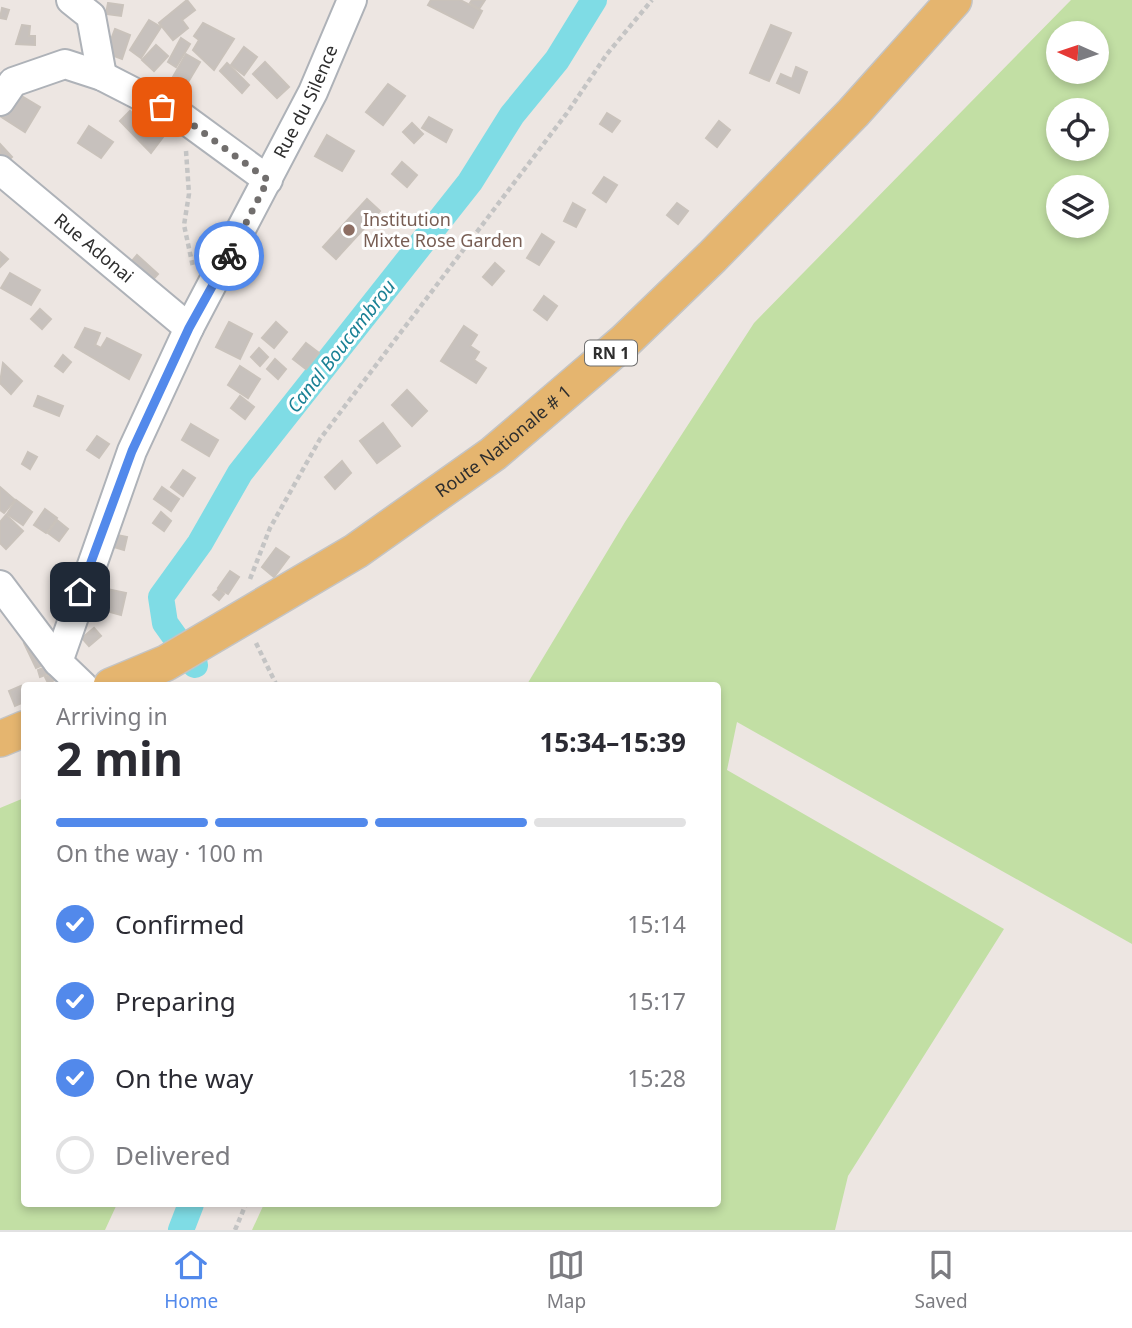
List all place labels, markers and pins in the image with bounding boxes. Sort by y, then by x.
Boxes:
pin [132,77,192,137]
place label: Institution Mixte Rose Garden [363,207,523,252]
marker: Institution Mixte Rose Garden [341,222,357,238]
pin [50,562,110,622]

